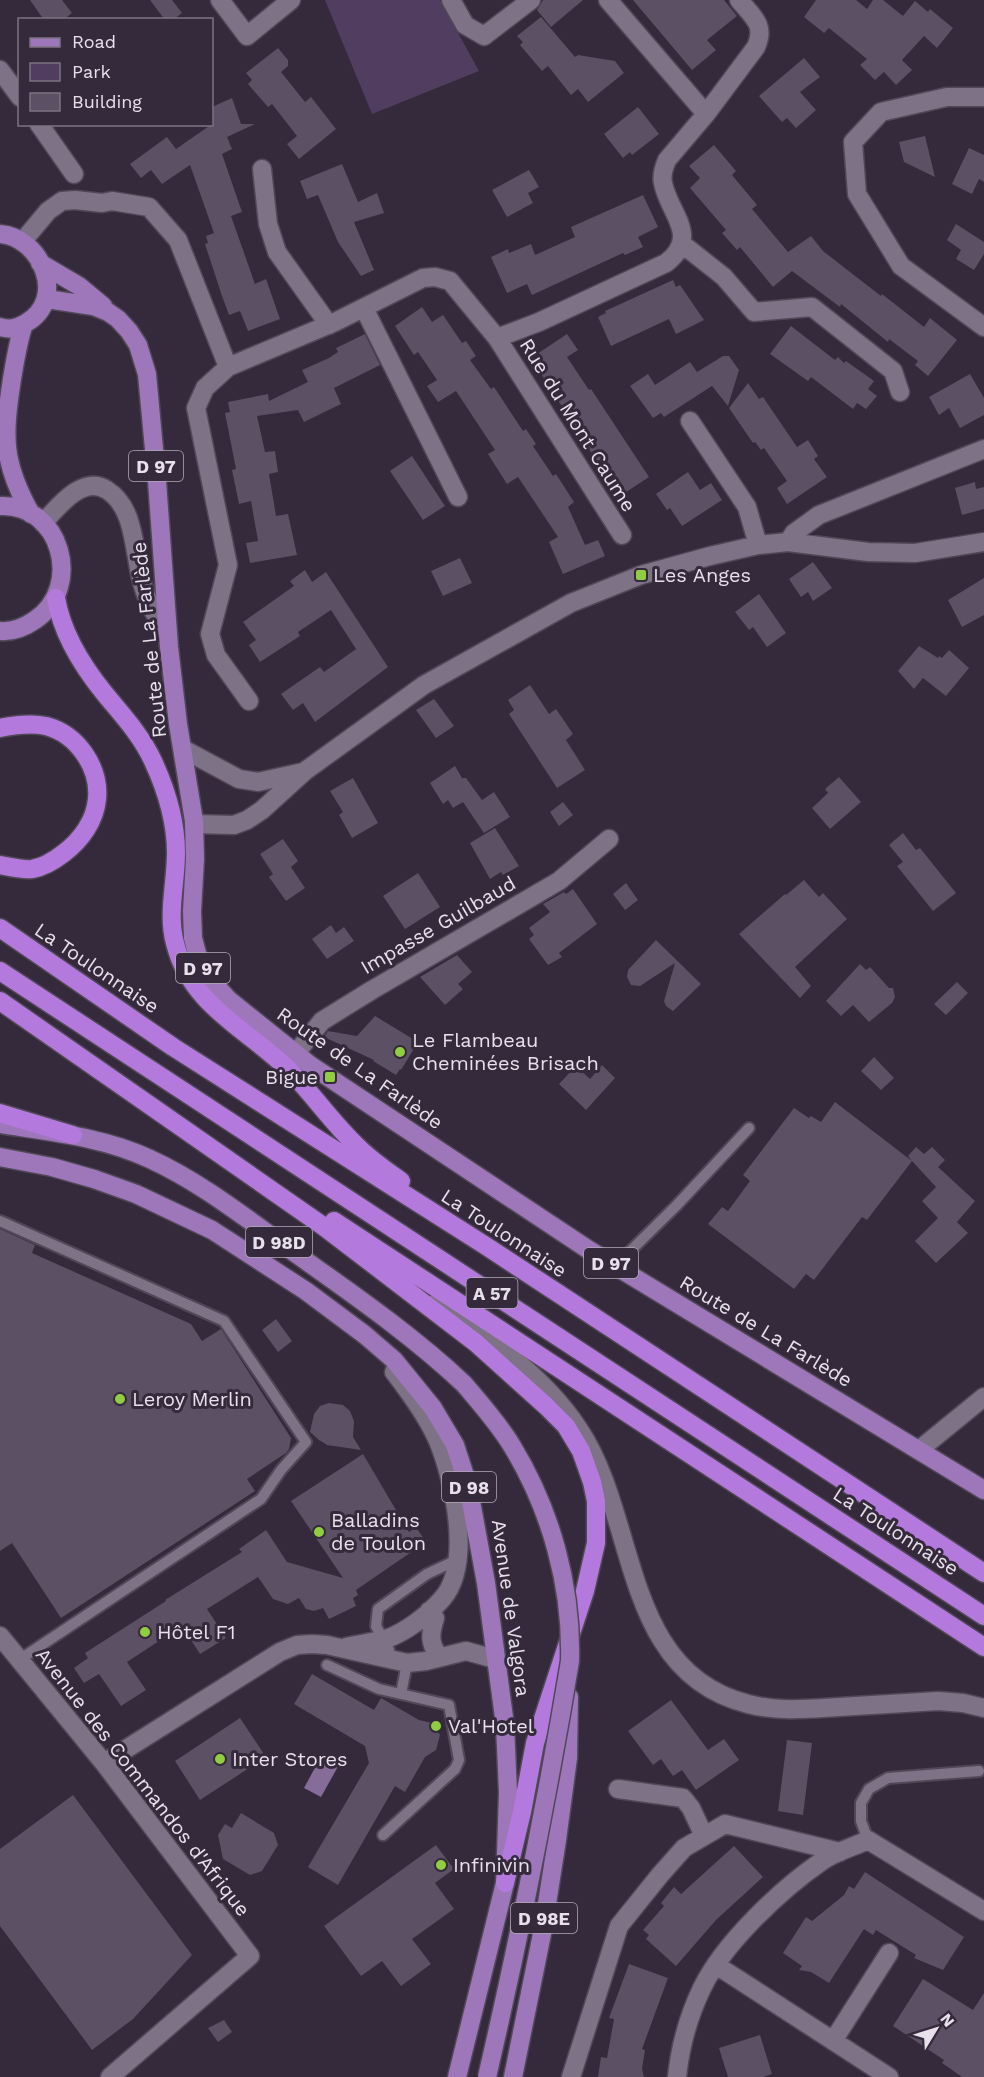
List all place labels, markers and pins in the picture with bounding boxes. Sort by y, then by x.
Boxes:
place label: Les Anges [653,563,751,587]
marker: Les Anges [634,568,648,582]
place label: Le Flambeau Cheminées Brisach [412,1028,599,1075]
marker: Le Flambeau Cheminées Brisach [393,1045,407,1059]
place label: Bigue [265,1065,318,1089]
marker: Bigue [323,1070,337,1084]
place label: Leroy Merlin [132,1387,252,1411]
marker: Leroy Merlin [113,1392,127,1406]
place label: Balladins de Toulon [331,1508,426,1555]
marker: Balladins de Toulon [312,1525,326,1539]
place label: Hôtel F1 [157,1620,236,1644]
marker: Hôtel F1 [138,1625,152,1639]
place label: Val'Hotel [448,1714,534,1738]
marker: Val'Hotel [429,1719,443,1733]
place label: Inter Stores [232,1747,348,1771]
marker: Inter Stores [213,1752,227,1766]
place label: Infinivin [453,1853,530,1877]
marker: Infinivin [434,1858,448,1872]

